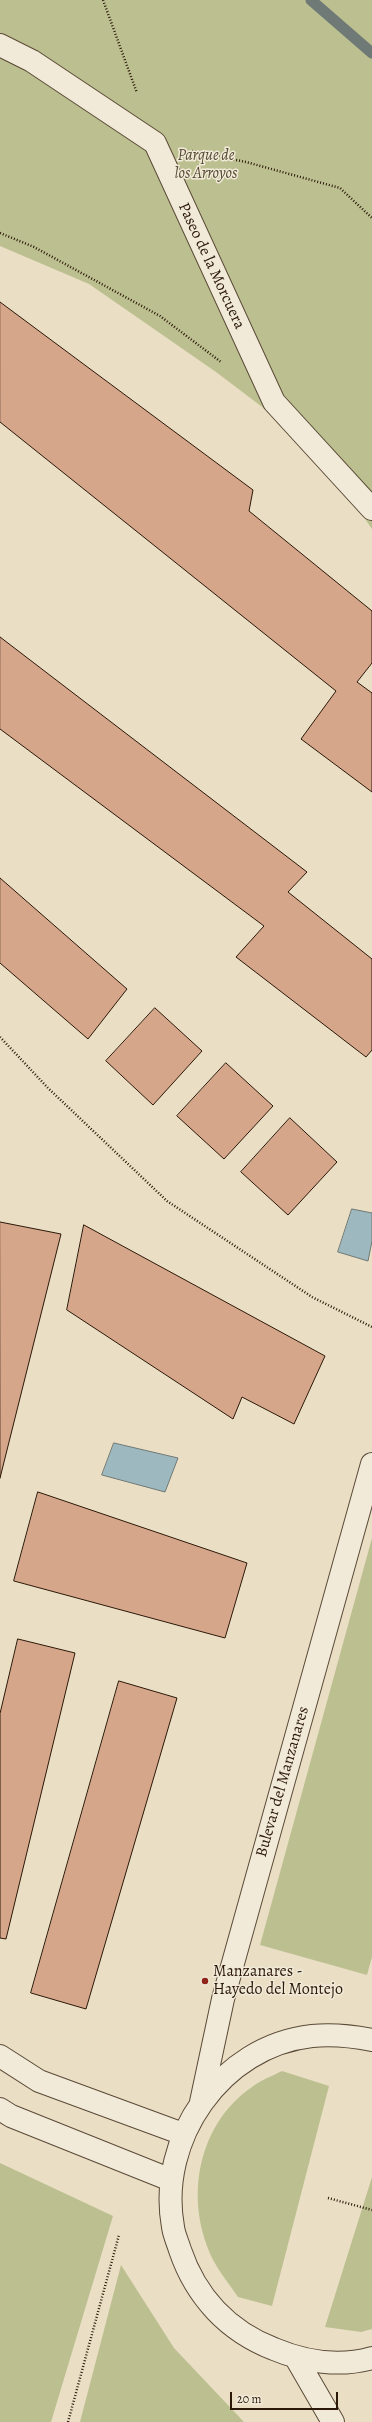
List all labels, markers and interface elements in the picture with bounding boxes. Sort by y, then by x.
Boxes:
park label: Parque de los Arroyos [174,146,238,184]
street label: Paseo de la Morcuera [173,200,249,332]
street label: Bulevar del Manzanares [252,1704,314,1860]
place label: Manzanares - Hayedo del Montejo [213,1962,343,2000]
marker: Manzanares - Hayedo del Montejo [200,1976,210,1986]
scale bar [232,2384,340,2410]
text: 20 m [237,2391,261,2407]

